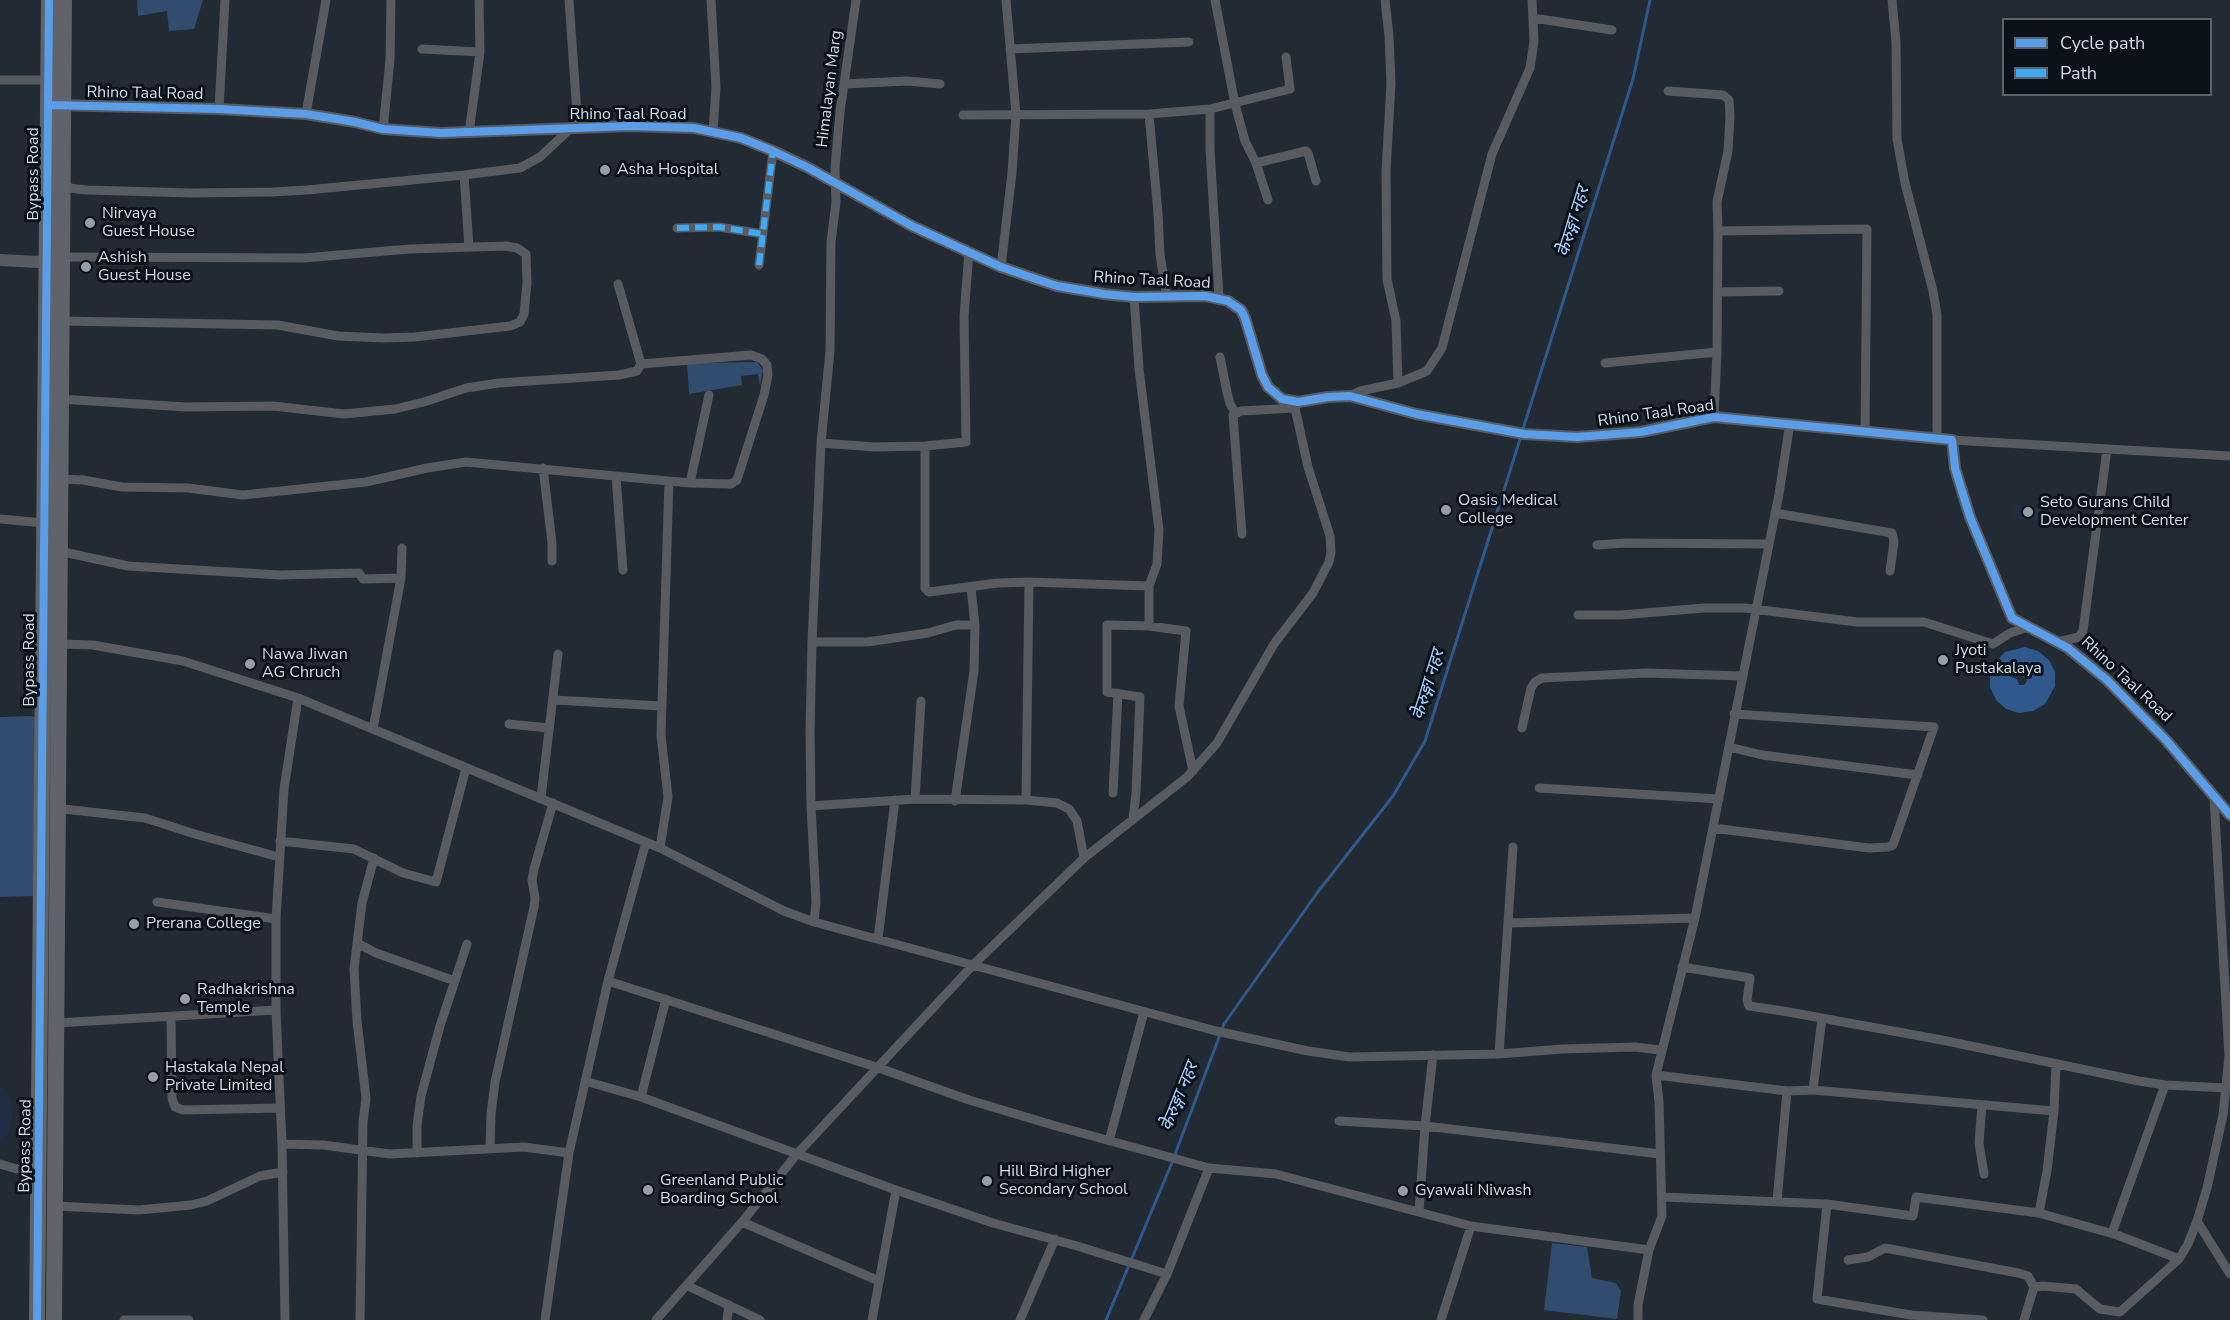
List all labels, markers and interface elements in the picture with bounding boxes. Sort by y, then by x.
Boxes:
legend [2002,18,2212,96]
street label: Himalayan Marg [813,29,847,149]
text: Cycle path [2060,31,2145,55]
text: Path [2060,61,2097,85]
street label: Rhino Taal Road [86,83,204,105]
street label: Rhino Taal Road [569,105,687,125]
street label: Bypass Road [24,127,44,221]
place label: Asha Hospital [617,160,719,180]
marker: Asha Hospital [598,163,612,177]
water label: केेरुङ्गा नहर [1553,184,1595,260]
place label: Nirvaya Guest House [102,204,195,242]
marker: Nirvaya Guest House [83,216,97,230]
place label: Ashish Guest House [98,248,191,286]
marker: Ashish Guest House [79,260,93,274]
street label: Rhino Taal Road [1093,268,1211,294]
street label: Rhino Taal Road [1597,396,1715,432]
place label: Oasis Medical College [1458,491,1558,529]
place label: Seto Gurans Child Development Center [2040,493,2188,531]
marker: Oasis Medical College [1439,503,1453,517]
marker: Seto Gurans Child Development Center [2021,505,2035,519]
street label: Bypass Road [20,613,40,707]
street label: Rhino Taal Road [2077,633,2175,727]
place label: Jyoti Pustakalaya [1955,641,2042,679]
place label: Nawa Jiwan AG Chruch [262,645,348,683]
water label: केेरुङ्गा नहर [1408,647,1450,723]
marker: Jyoti Pustakalaya [1936,653,1950,667]
marker: Nawa Jiwan AG Chruch [243,657,257,671]
place label: Prerana College [146,914,261,934]
marker: Prerana College [127,917,141,931]
place label: Radhakrishna Temple [197,980,295,1018]
marker: Radhakrishna Temple [178,992,192,1006]
place label: Hastakala Nepal Private Limited [165,1058,284,1096]
water label: केेरुङ्गा नहर [1156,1059,1204,1135]
marker: Hastakala Nepal Private Limited [146,1070,160,1084]
street label: Bypass Road [16,1099,36,1193]
place label: Hill Bird Higher Secondary School [999,1162,1128,1200]
place label: Greenland Public Boarding School [660,1171,783,1209]
marker: Hill Bird Higher Secondary School [980,1174,994,1188]
place label: Gyawali Niwash [1415,1181,1532,1201]
marker: Greenland Public Boarding School [641,1183,655,1197]
marker: Gyawali Niwash [1396,1184,1410,1198]

